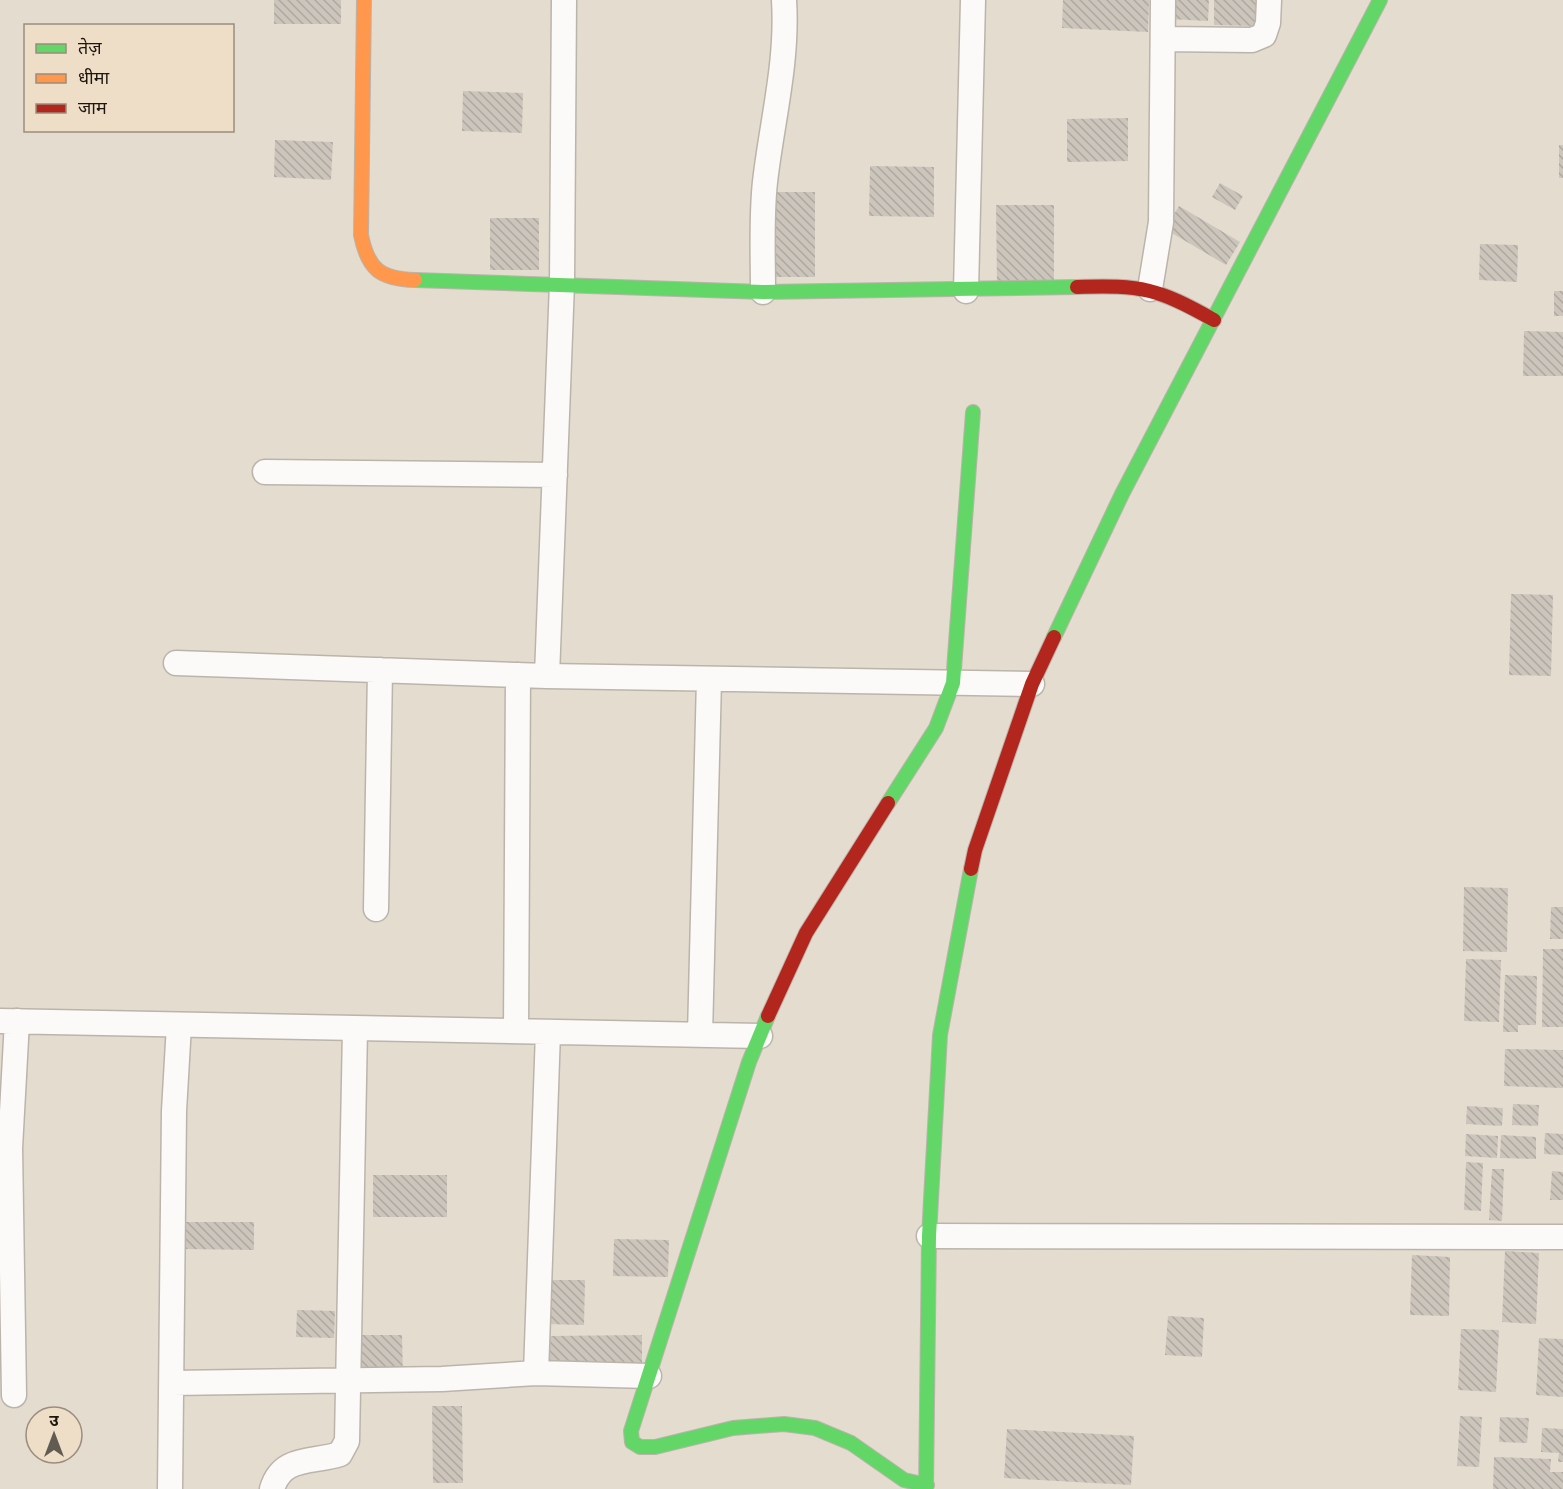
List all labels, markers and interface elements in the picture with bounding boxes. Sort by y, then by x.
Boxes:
legend [24,24,234,132]
text: तेज़ [78,37,102,59]
text: धीमा [78,67,109,89]
text: जाम [78,97,108,119]
north arrow [24,1405,84,1465]
text: उ [49,1411,59,1430]

